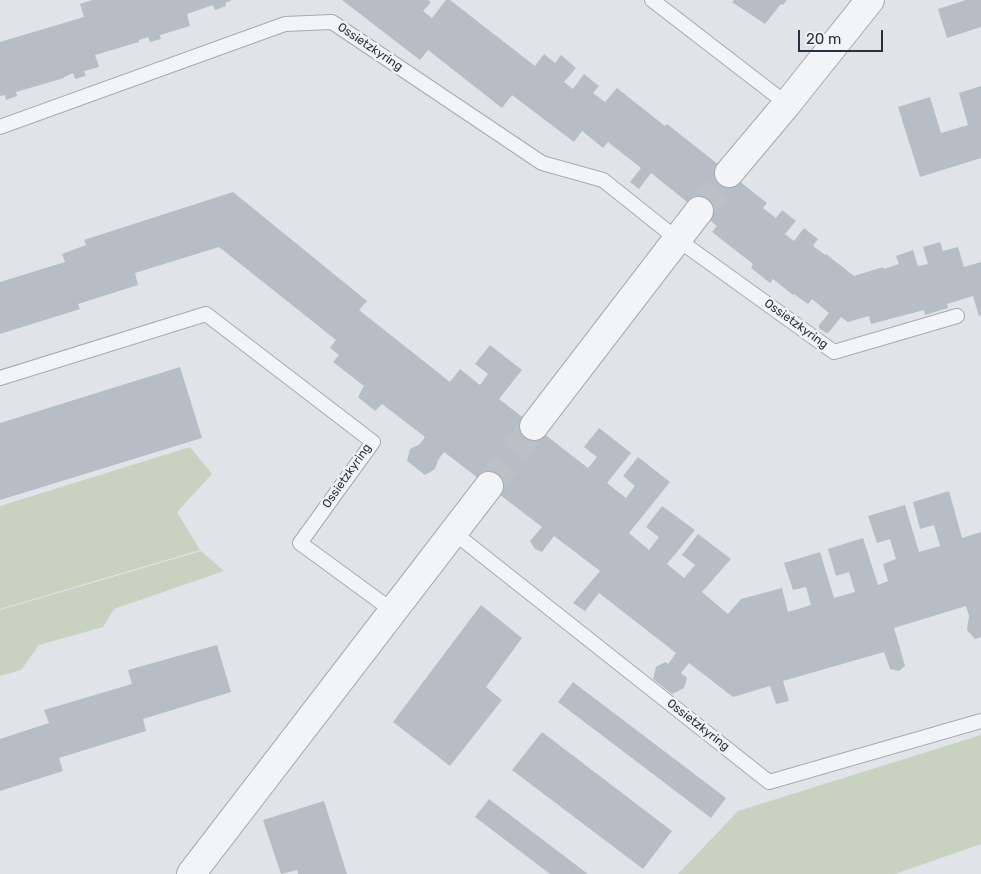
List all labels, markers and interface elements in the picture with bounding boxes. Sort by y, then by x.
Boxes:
street label: Ossietzkyring [335,20,405,74]
scale bar [801,20,886,52]
text: 20 m [806,30,841,48]
street label: Ossietzkyring [761,296,831,352]
street label: Ossietzkyring [319,441,375,511]
street label: Ossietzkyring [664,696,732,754]

